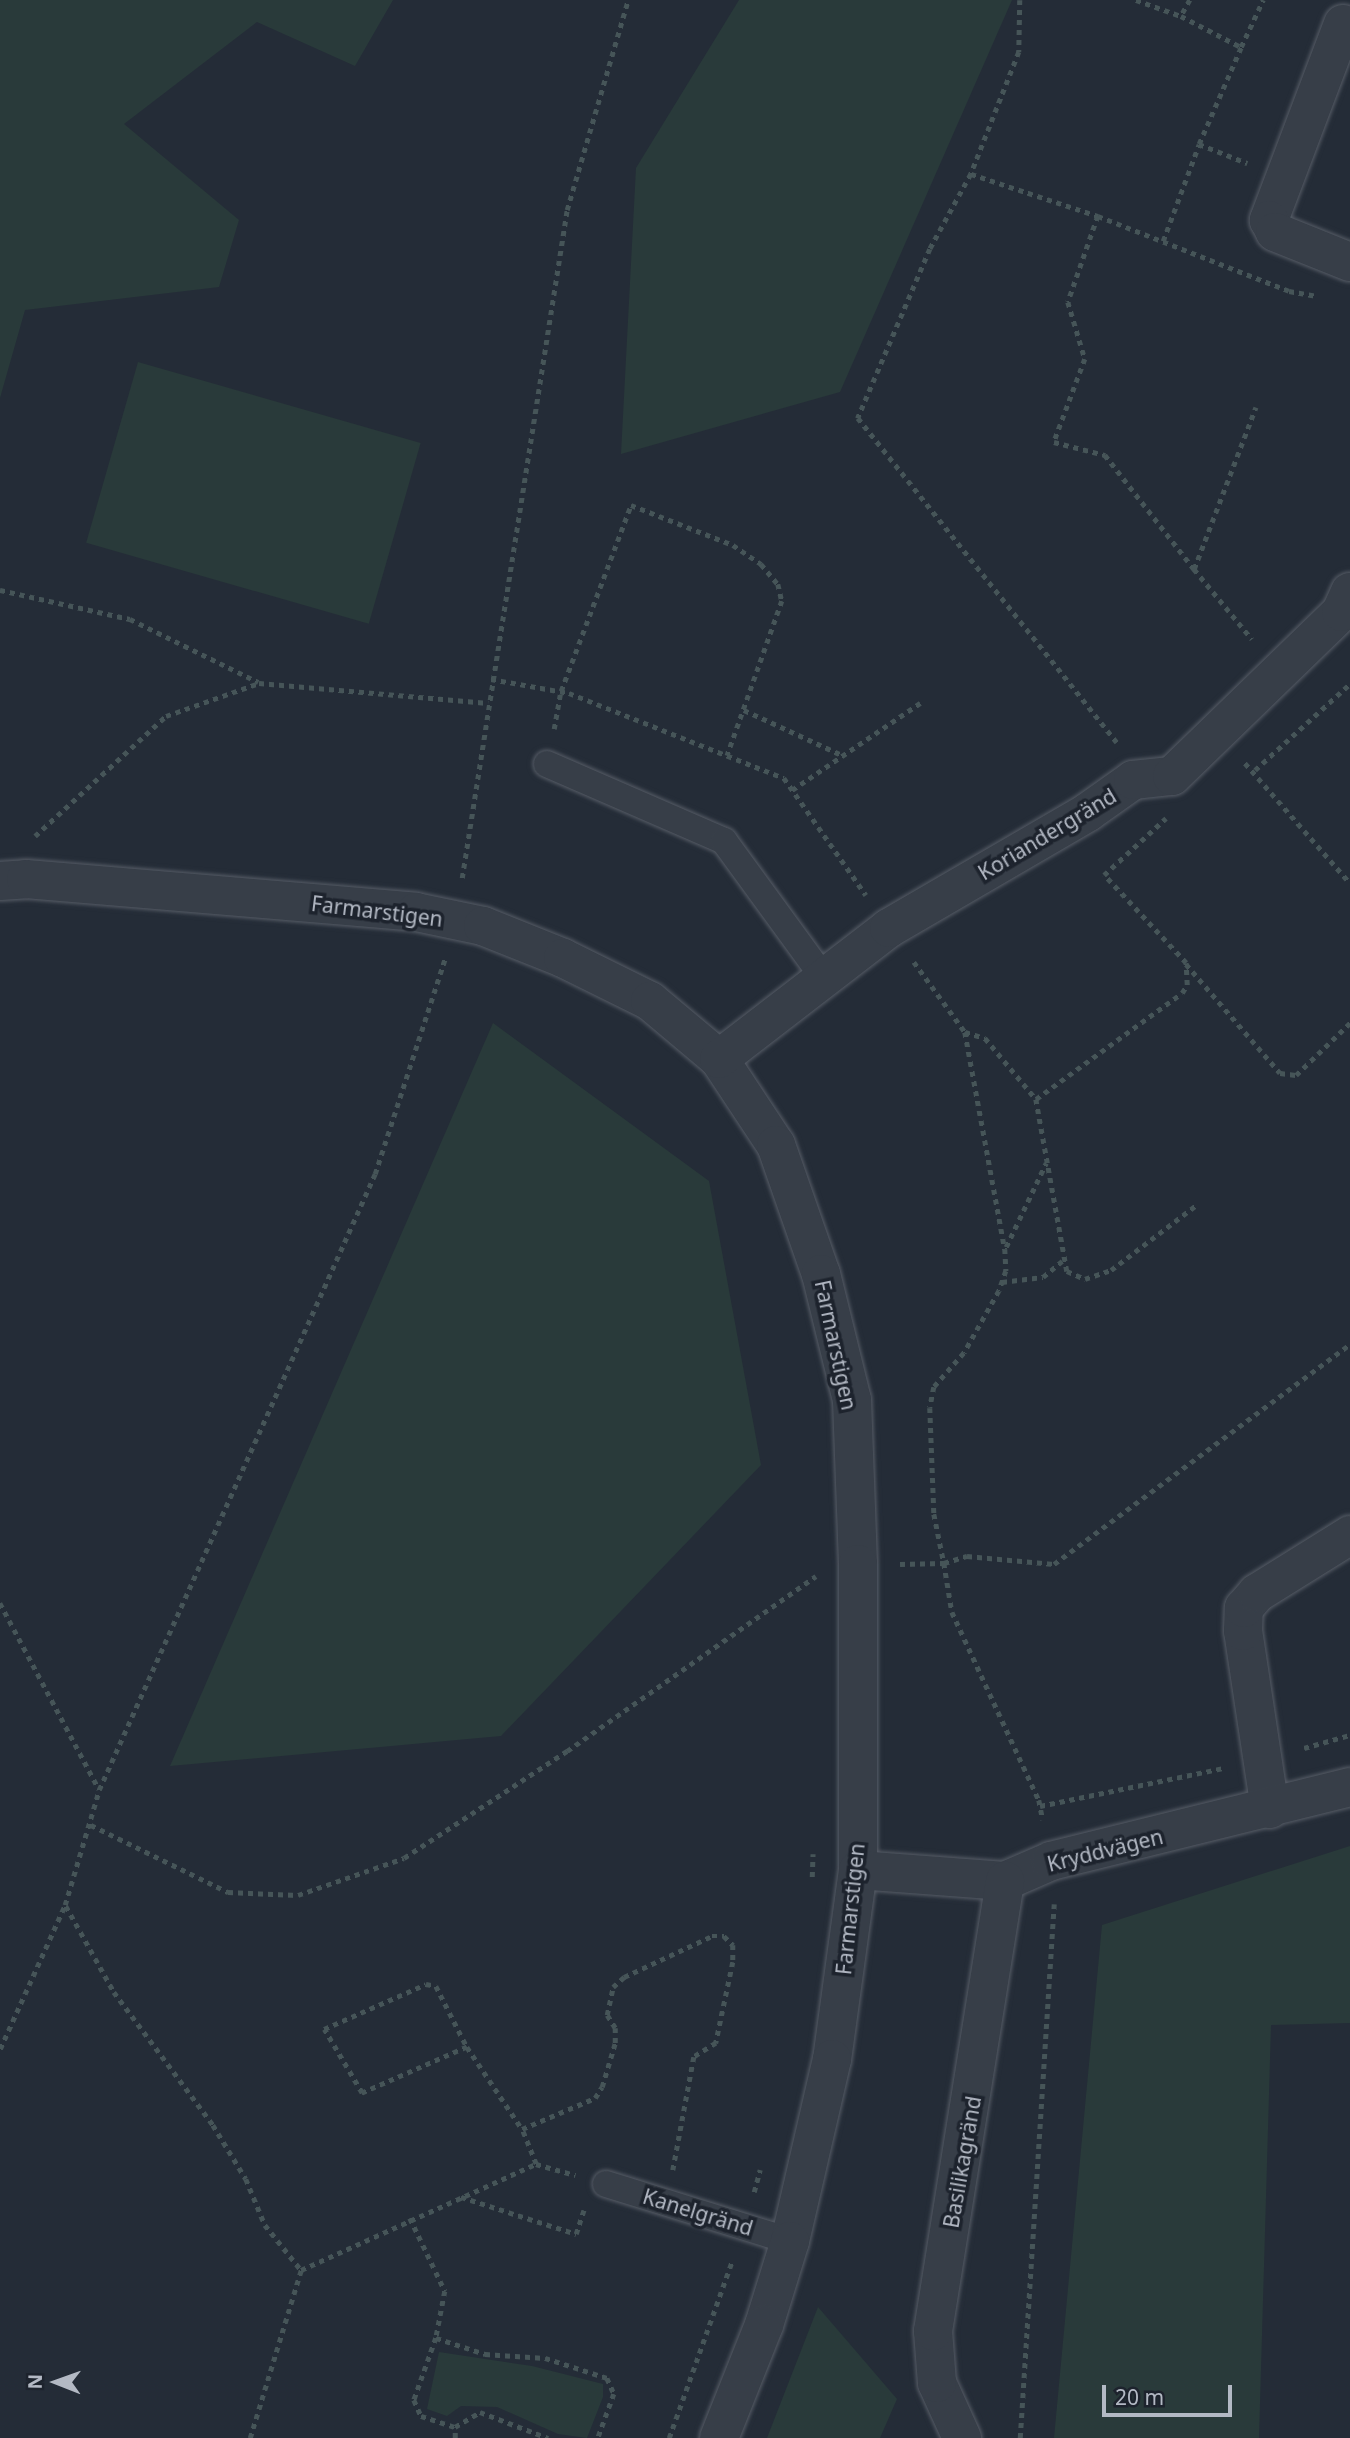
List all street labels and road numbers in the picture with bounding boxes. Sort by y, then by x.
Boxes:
street label: Koriandergränd [973,783,1121,885]
street label: Farmarstigen [310,890,444,932]
street label: Farmarstigen [810,1278,862,1412]
street label: Kryddvägen [1045,1823,1165,1877]
street label: Farmarstigen [831,1842,869,1976]
street label: Basilikagränd [938,2094,986,2230]
street label: Kanelgränd [640,2183,756,2241]

